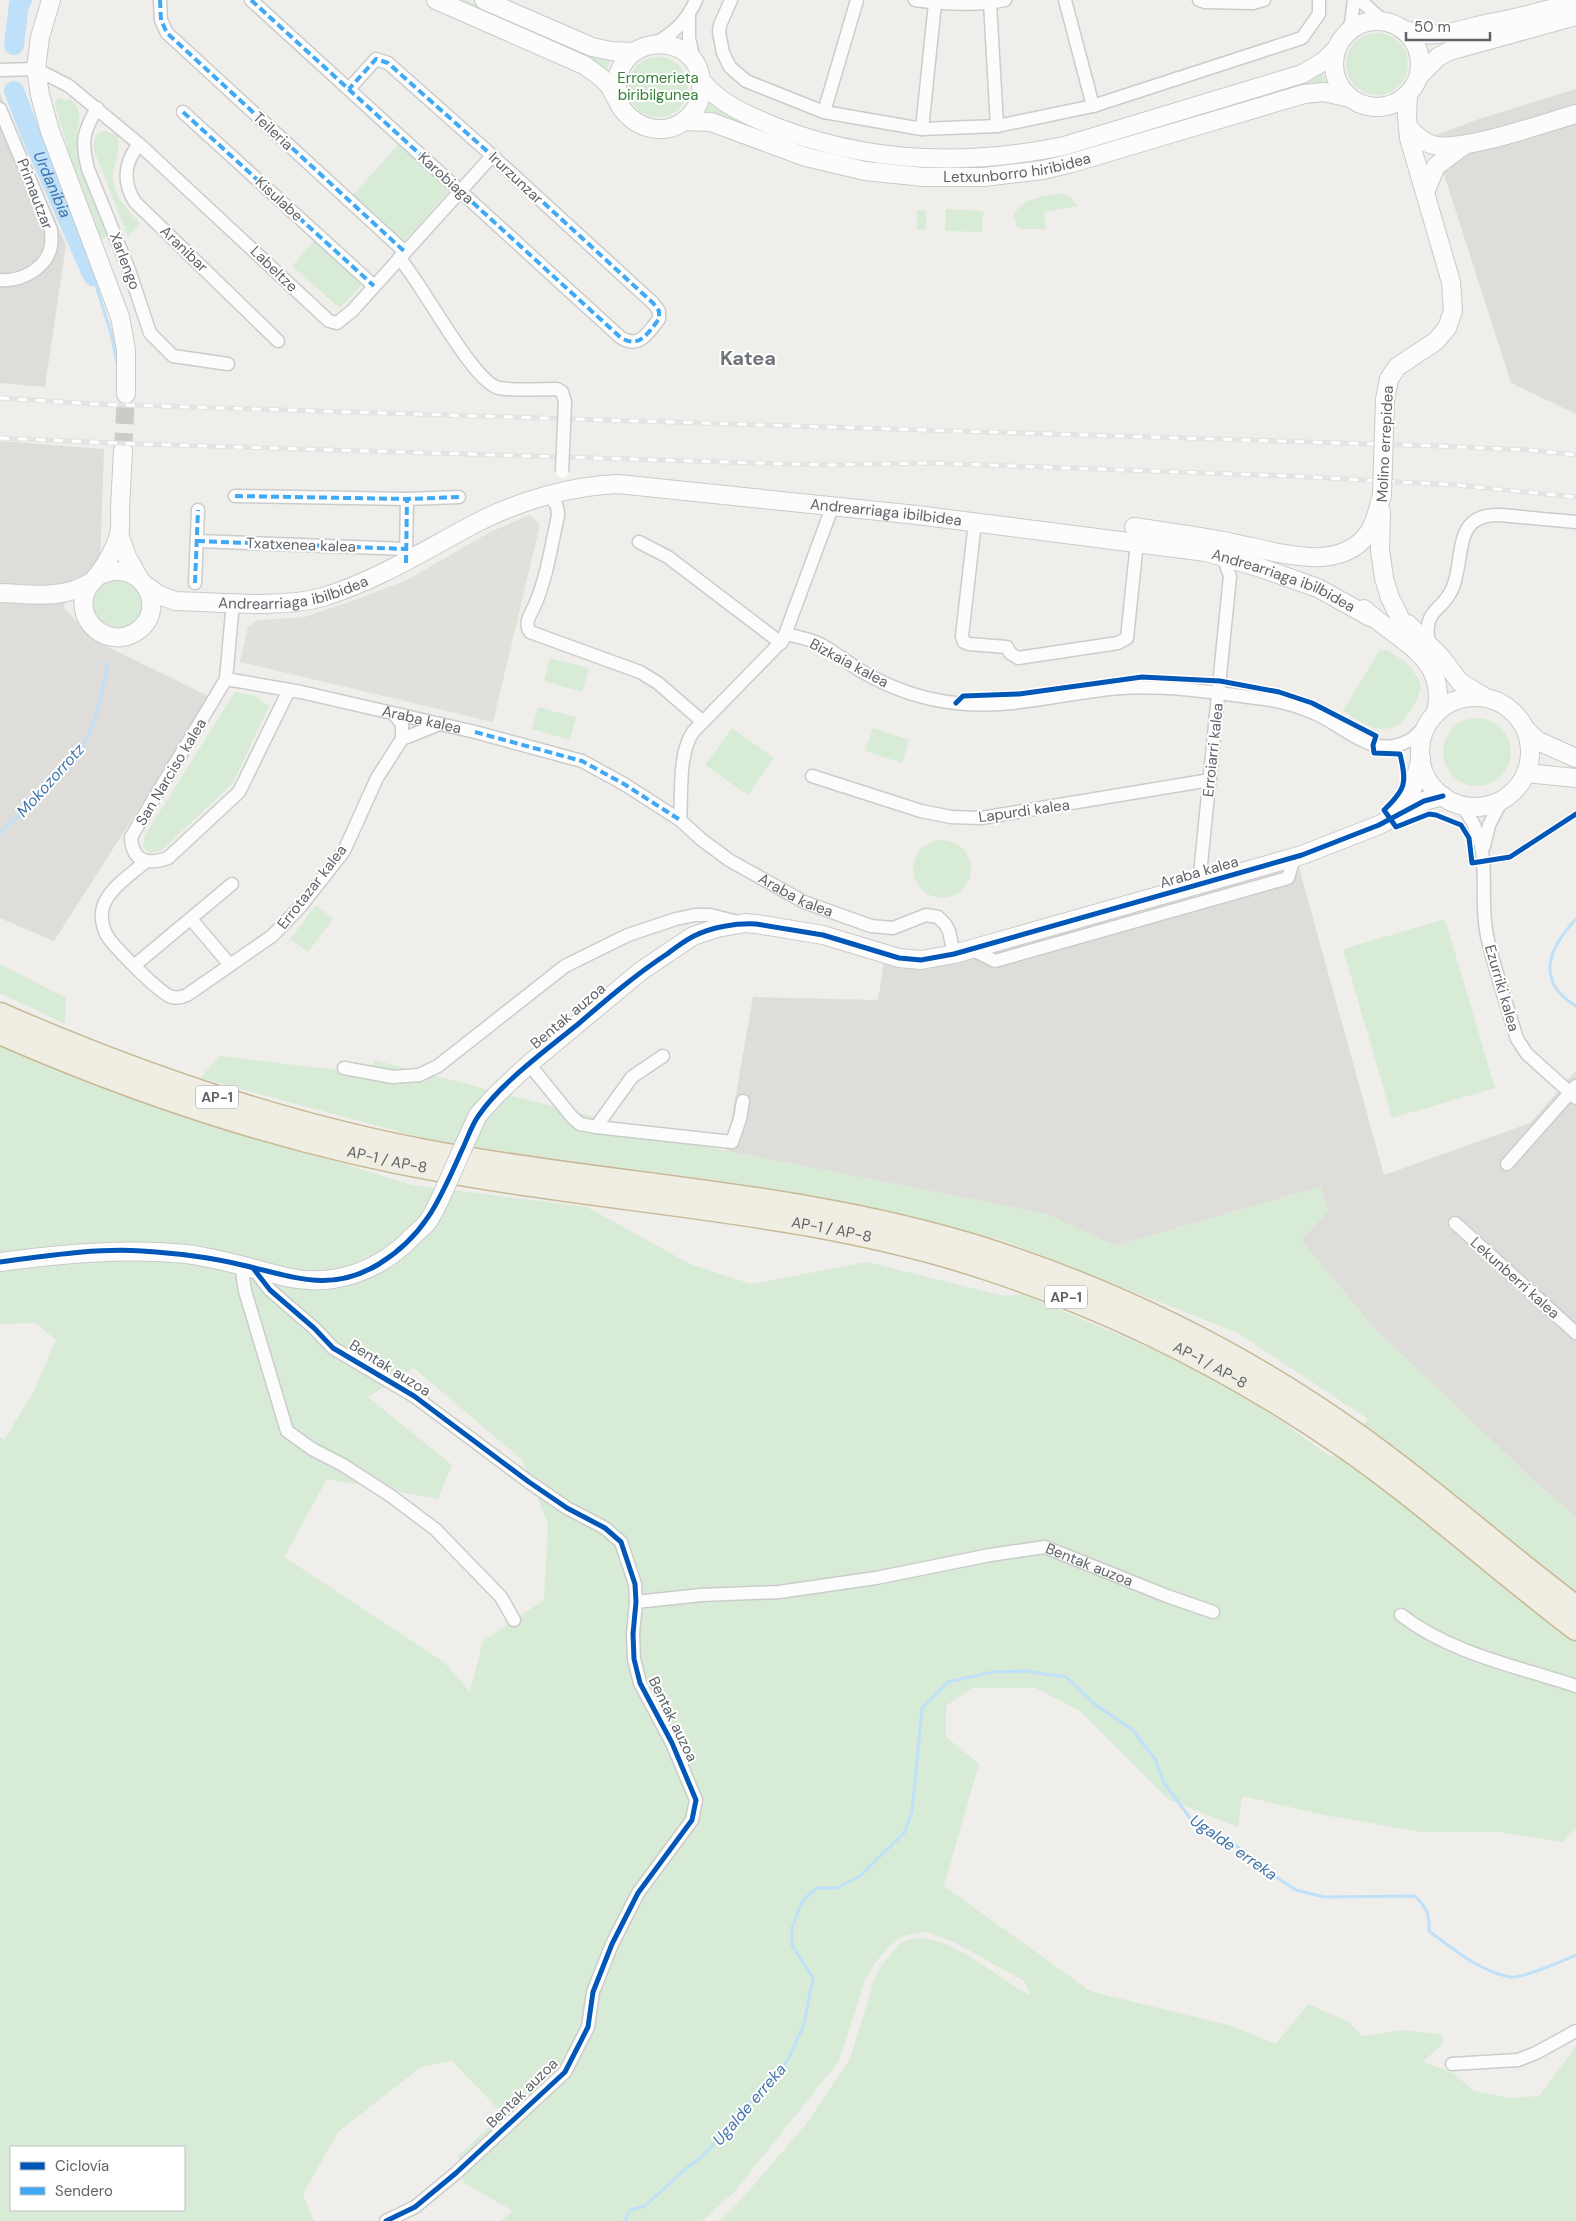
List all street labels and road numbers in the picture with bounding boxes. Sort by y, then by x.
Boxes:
street label: Teileria [248,107,298,155]
street label: Karobiaga [414,148,478,208]
street label: Irurzunzar [484,148,548,209]
street label: Letxunborro hiribidea [943,148,1093,187]
street label: Primautzar [12,156,58,233]
street label: Kisulabe [251,172,307,226]
street label: Aranibar [156,221,212,277]
street label: Xarlengo [105,229,145,293]
street label: Labeltze [246,241,302,297]
street label: Molino errepidea [1372,385,1398,503]
street label: Andrearriaga ibilbidea [809,494,963,531]
street label: Txatxenea kalea [246,533,356,557]
street label: Andrearriaga ibilbidea [1209,544,1359,617]
street label: Andrearriaga ibilbidea [218,571,371,614]
street label: Bizkaia kalea [806,634,892,692]
street label: Araba kalea [380,701,463,739]
street label: Erroiarri kalea [1198,702,1228,798]
street label: San Narciso kalea [131,715,211,829]
street label: Lapurdi kalea [977,795,1071,827]
street label: Errotazar kalea [273,841,351,933]
street label: Araba kalea [1157,851,1241,893]
street label: Araba kalea [755,868,836,922]
street label: Ezurriki kalea [1480,942,1524,1034]
street label: Bentak auzoa [526,979,610,1053]
road number: AP-1 [196,1086,238,1108]
street label: AP-1 / AP-8 [345,1141,429,1178]
street label: AP-1 / AP-8 [790,1212,874,1247]
street label: Lekunberri kalea [1466,1233,1564,1323]
road number: AP-1 [1045,1285,1087,1308]
street label: Bentak auzoa [345,1335,435,1401]
street label: AP-1 / AP-8 [1170,1337,1251,1393]
street label: Bentak auzoa [1043,1538,1136,1591]
street label: Bentak auzoa [644,1673,702,1765]
street label: Bentak auzoa [482,2054,562,2132]

